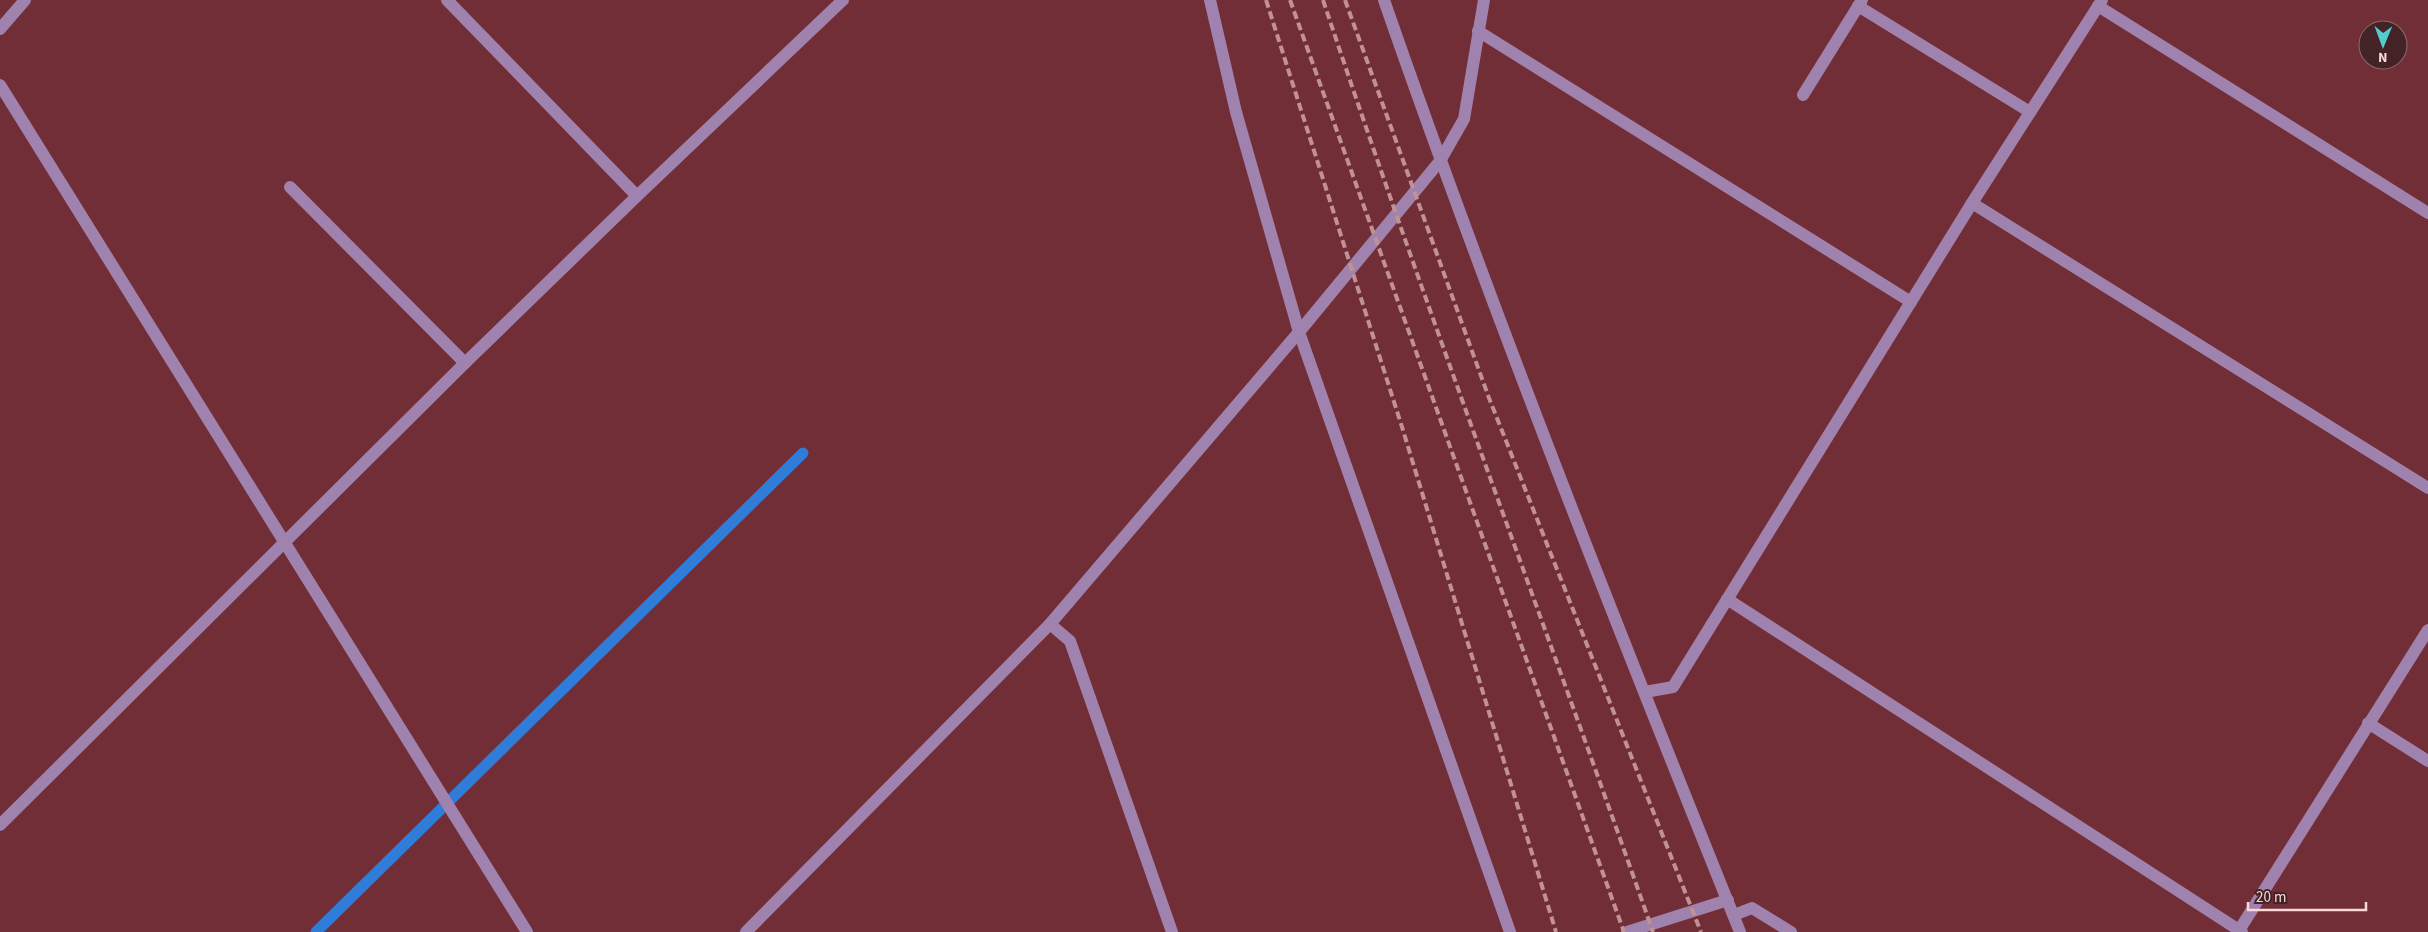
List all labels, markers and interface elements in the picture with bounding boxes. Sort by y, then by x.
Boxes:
north arrow [2358,20,2408,70]
text: N [2378,47,2388,67]
scale bar [2248,880,2366,912]
text: 20 m [2256,887,2286,908]

